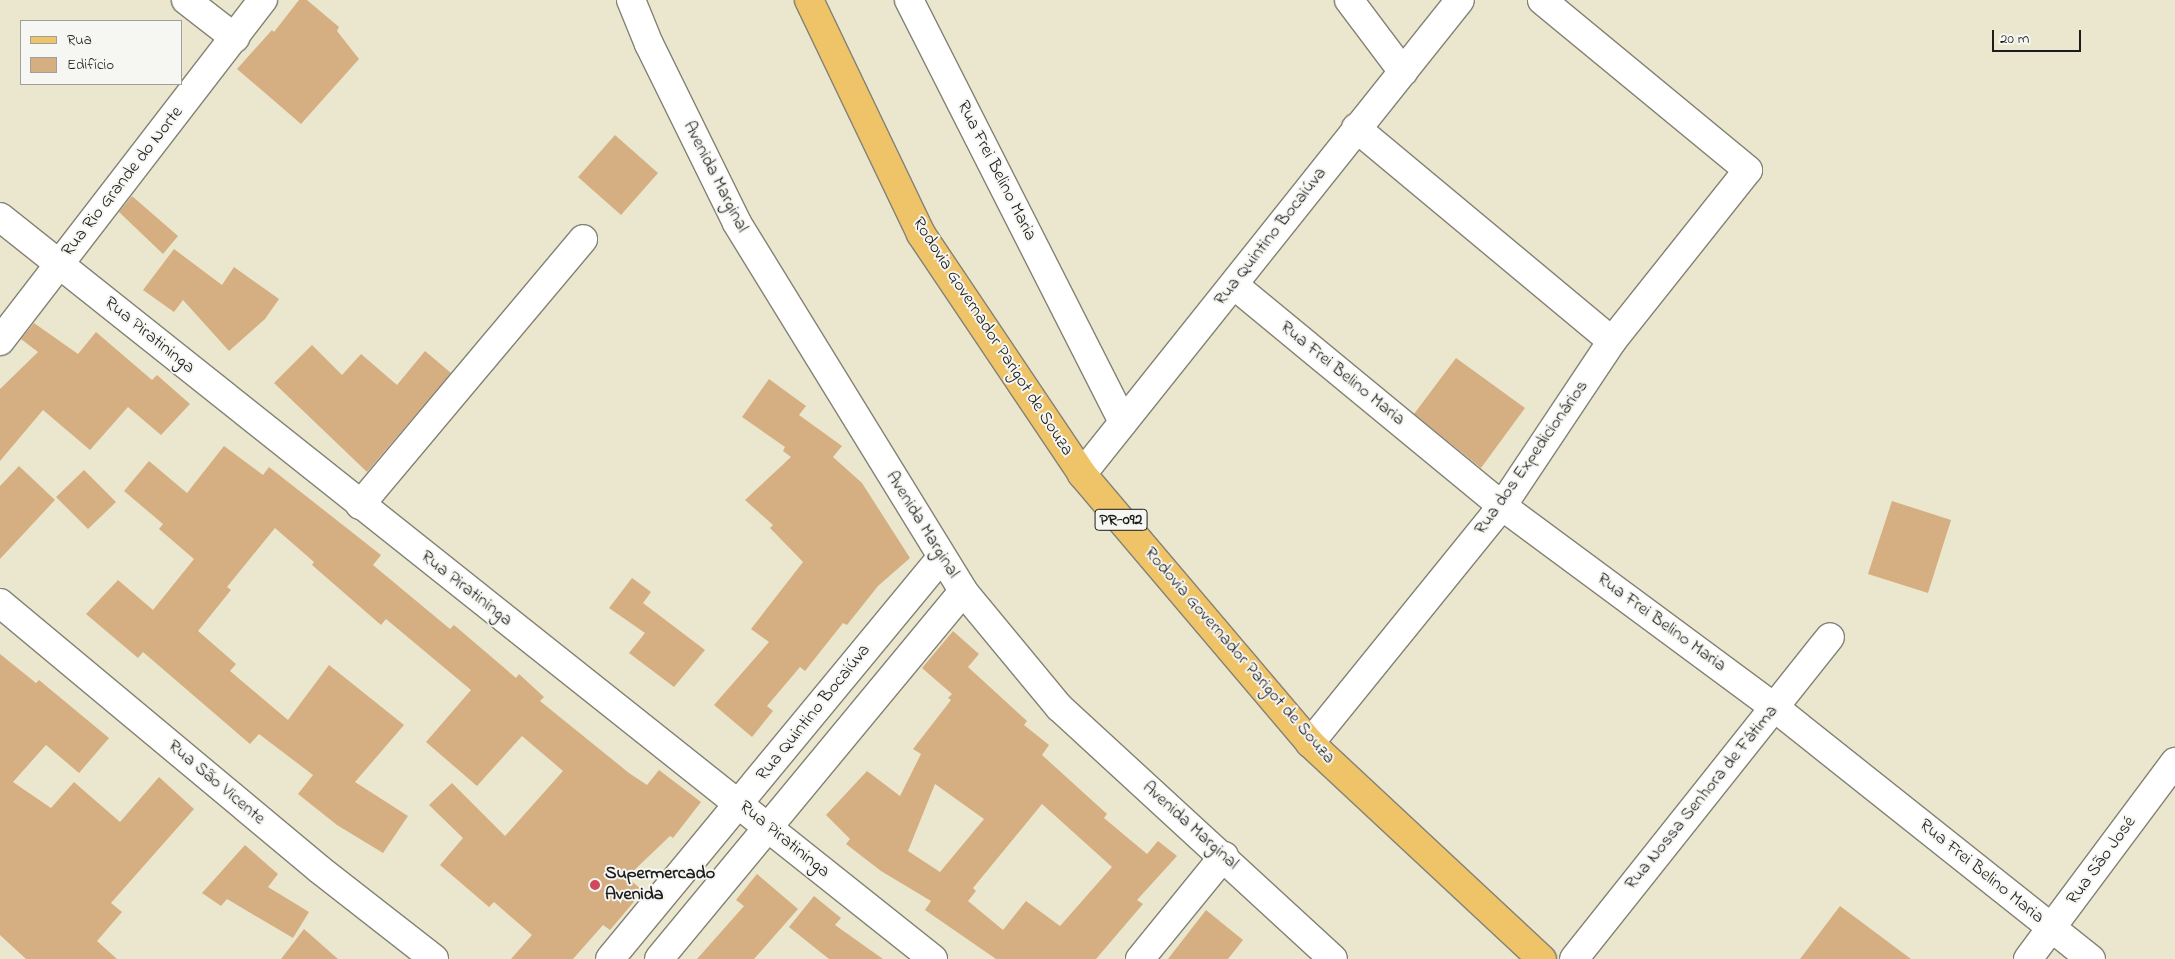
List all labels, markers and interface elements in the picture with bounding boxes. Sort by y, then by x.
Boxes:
legend [20,20,182,85]
scale bar [1995,20,2084,52]
text: 20 m [2000,28,2029,50]
text: Rua [67,29,92,51]
text: Edifício [67,54,114,76]
street label: Rua Frei Belino Maria [951,97,1041,245]
street label: Rua Rio Grande do Norte [58,103,188,261]
street label: Avenida Marginal [678,118,752,236]
street label: Rua Quintino Bocaiúva [1210,163,1332,311]
street label: Rodovia Governador Parigot de Souza [907,214,1077,460]
street label: Rua Piratininga [99,293,199,379]
street label: Rua Frei Belino Maria [1275,317,1409,431]
street label: Rua dos Expedicionários [1470,377,1594,539]
street label: Avenida Marginal [880,467,964,583]
road number: PR-092 [1094,506,1148,534]
street label: Rodovia Governador Parigot de Souza [1139,543,1339,769]
street label: Rua Piratininga [416,547,516,631]
street label: Rua Frei Belino Maria [1592,569,1730,677]
street label: Rua Quintino Bocaiúva [752,640,876,786]
street label: Rua Nossa Senhora de Fátima [1621,701,1783,895]
street label: Rua São Vicente [163,736,269,830]
street label: Avenida Marginal [1137,777,1243,875]
street label: Rua Piratininga [734,797,834,883]
street label: Rua São José [2063,812,2141,910]
street label: Rua Frei Belino Maria [1914,815,2048,929]
place label: Supermercado Avenida [605,864,715,906]
marker: Supermercado Avenida [589,879,601,891]

